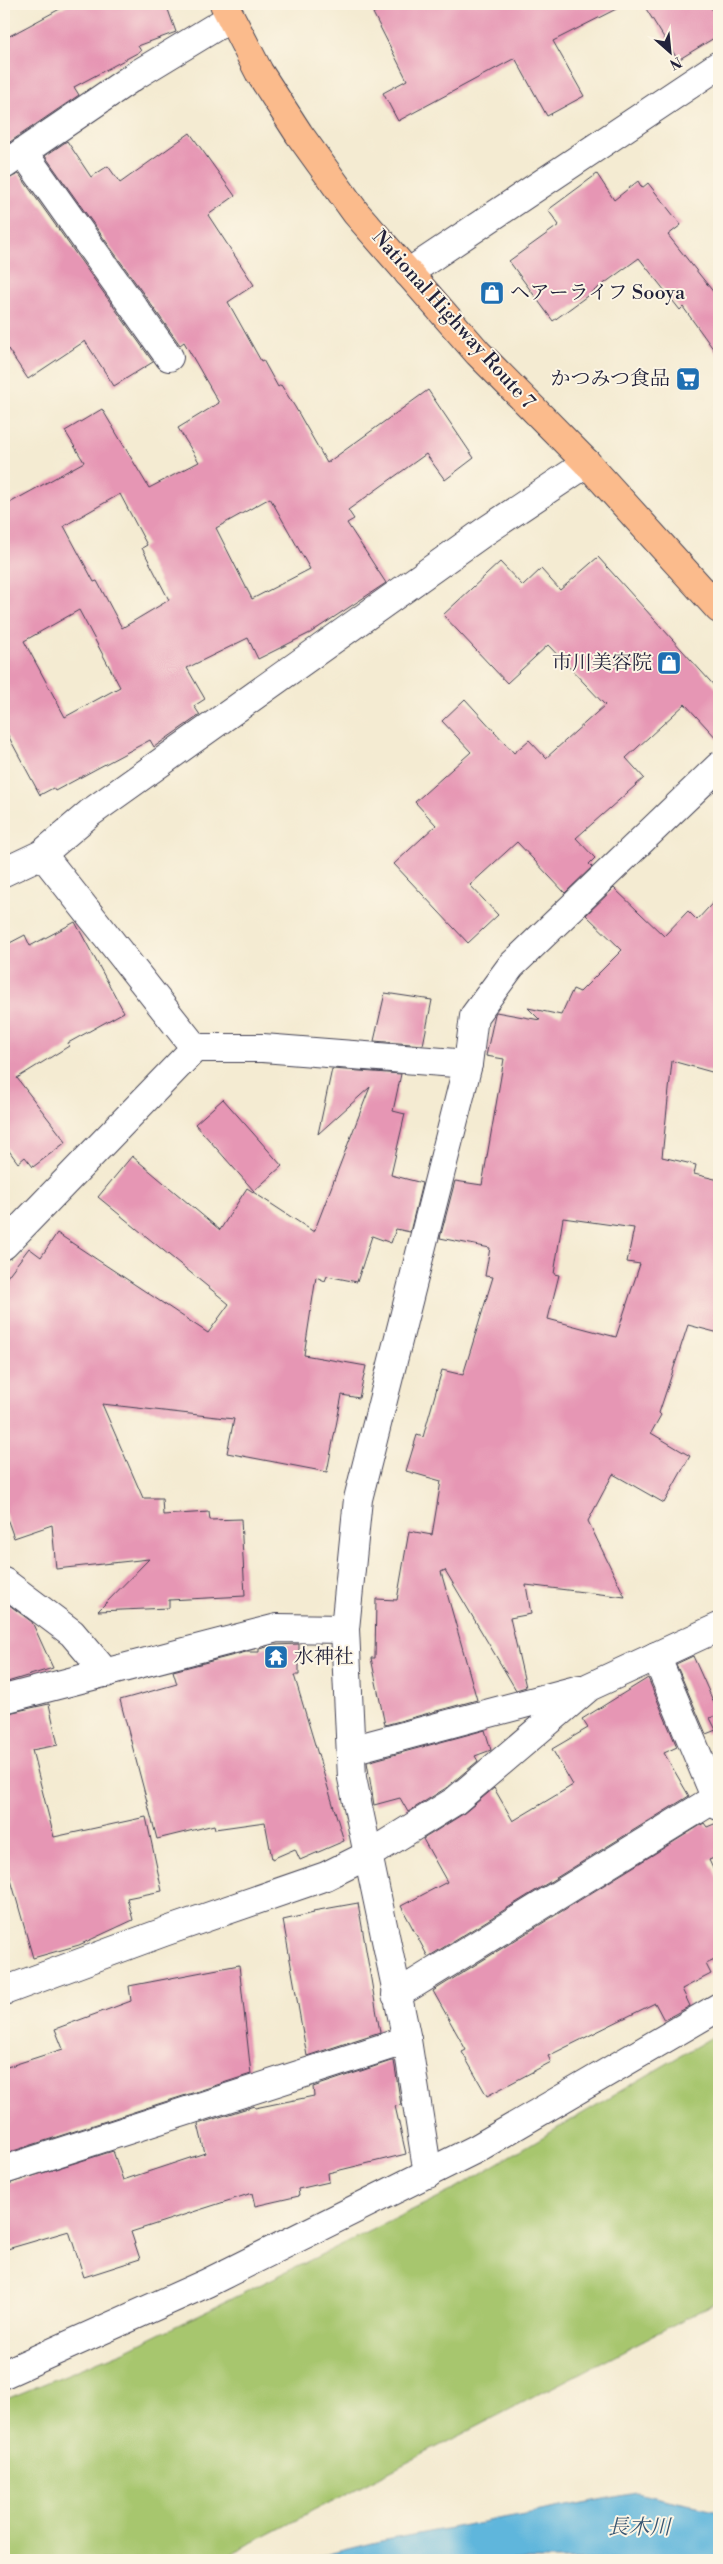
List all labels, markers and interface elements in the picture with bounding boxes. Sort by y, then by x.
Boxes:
north arrow [646,28,696,78]
text: N [666,52,684,73]
street label: National Highway Route 7 [366,226,540,414]
shop icon: ヘアーライフ Sooya [479,280,505,306]
place label: ヘアーライフ Sooya [510,281,686,306]
supermarket icon: かつみつ食品 [675,366,701,392]
place label: かつみつ食品 [550,367,670,392]
shop icon: 市川美容院 [656,650,682,676]
place label: 市川美容院 [552,651,652,676]
temple icon: 水神社 [263,1644,289,1670]
place label: 水神社 [294,1645,354,1670]
water label: 長木川 [608,2515,672,2541]

